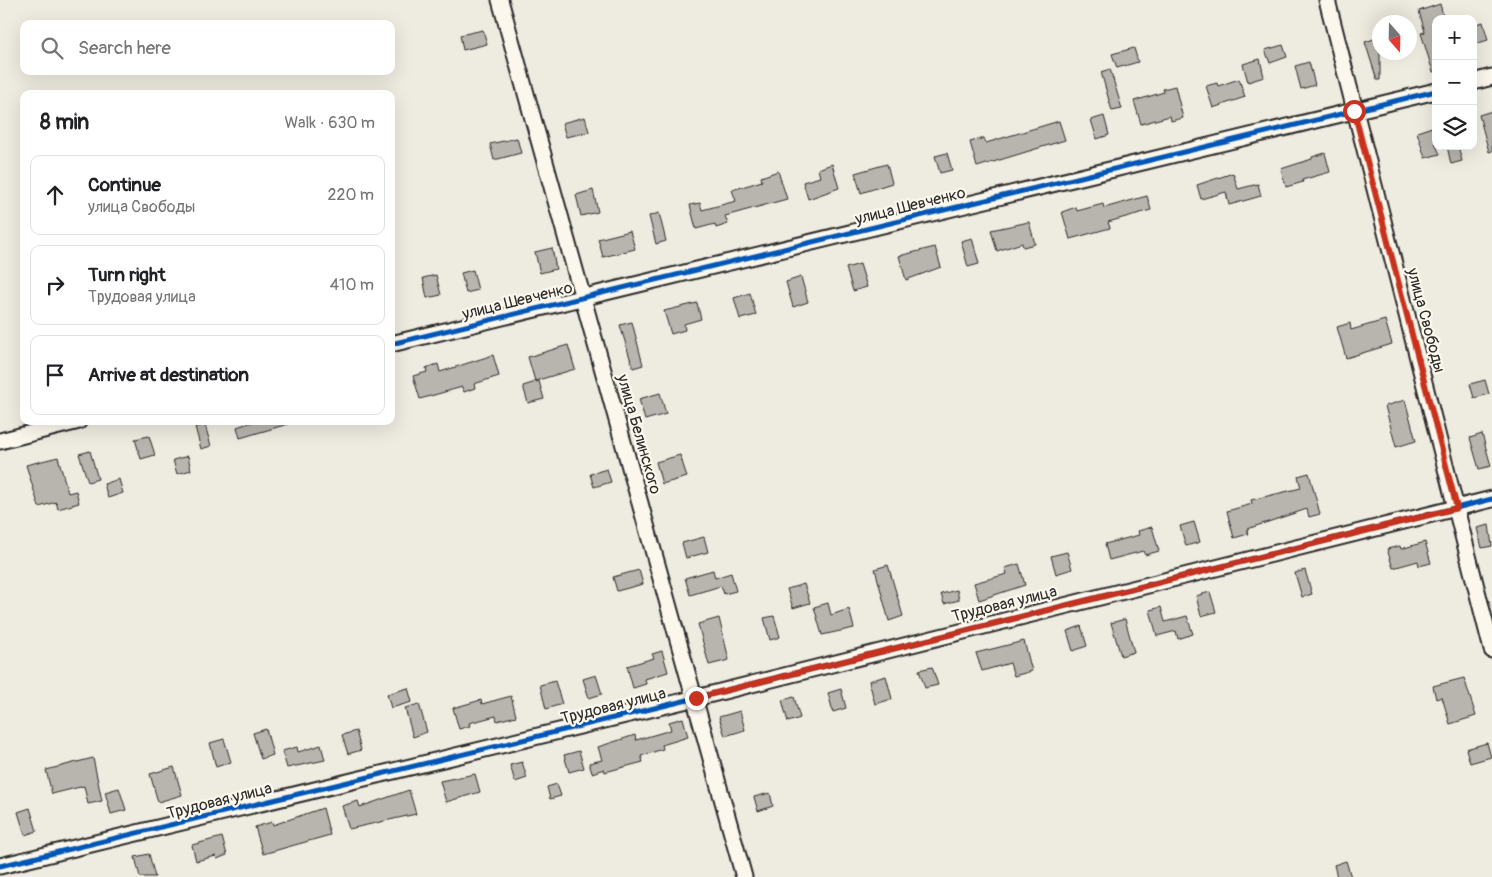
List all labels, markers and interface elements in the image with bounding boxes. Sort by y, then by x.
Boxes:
north arrow [1372,15,1417,60]
map controls [1432,15,1477,150]
button: + [1432,15,1477,60]
search box [20,20,395,75]
icon: search [38,34,66,62]
text: Search here [78,36,171,60]
button: − [1432,60,1477,105]
route start [1343,100,1366,123]
button: layers [1432,105,1477,150]
text: 8 min [40,109,89,136]
text: Walk · 630 m [284,113,375,133]
text: Continue [88,173,161,197]
icon: ahead [41,181,69,209]
street label: улица Шевченко [852,183,968,230]
text: 220 m [328,185,374,205]
text: улица Свободы [88,197,195,217]
text: Turn right [88,263,166,287]
street label: улица Свободы [1402,265,1450,375]
icon: right [41,271,69,299]
text: 410 m [330,275,374,295]
street label: улица Шевченко [459,278,575,325]
text: Трудовая улица [88,287,196,307]
icon: arrive [41,361,69,389]
text: Arrive at destination [88,363,249,387]
street label: улица Белинского [612,371,666,497]
street label: Трудовая улица [950,581,1059,627]
street label: Трудовая улица [559,683,668,729]
route end [685,687,708,710]
street label: Трудовая улица [165,778,274,824]

